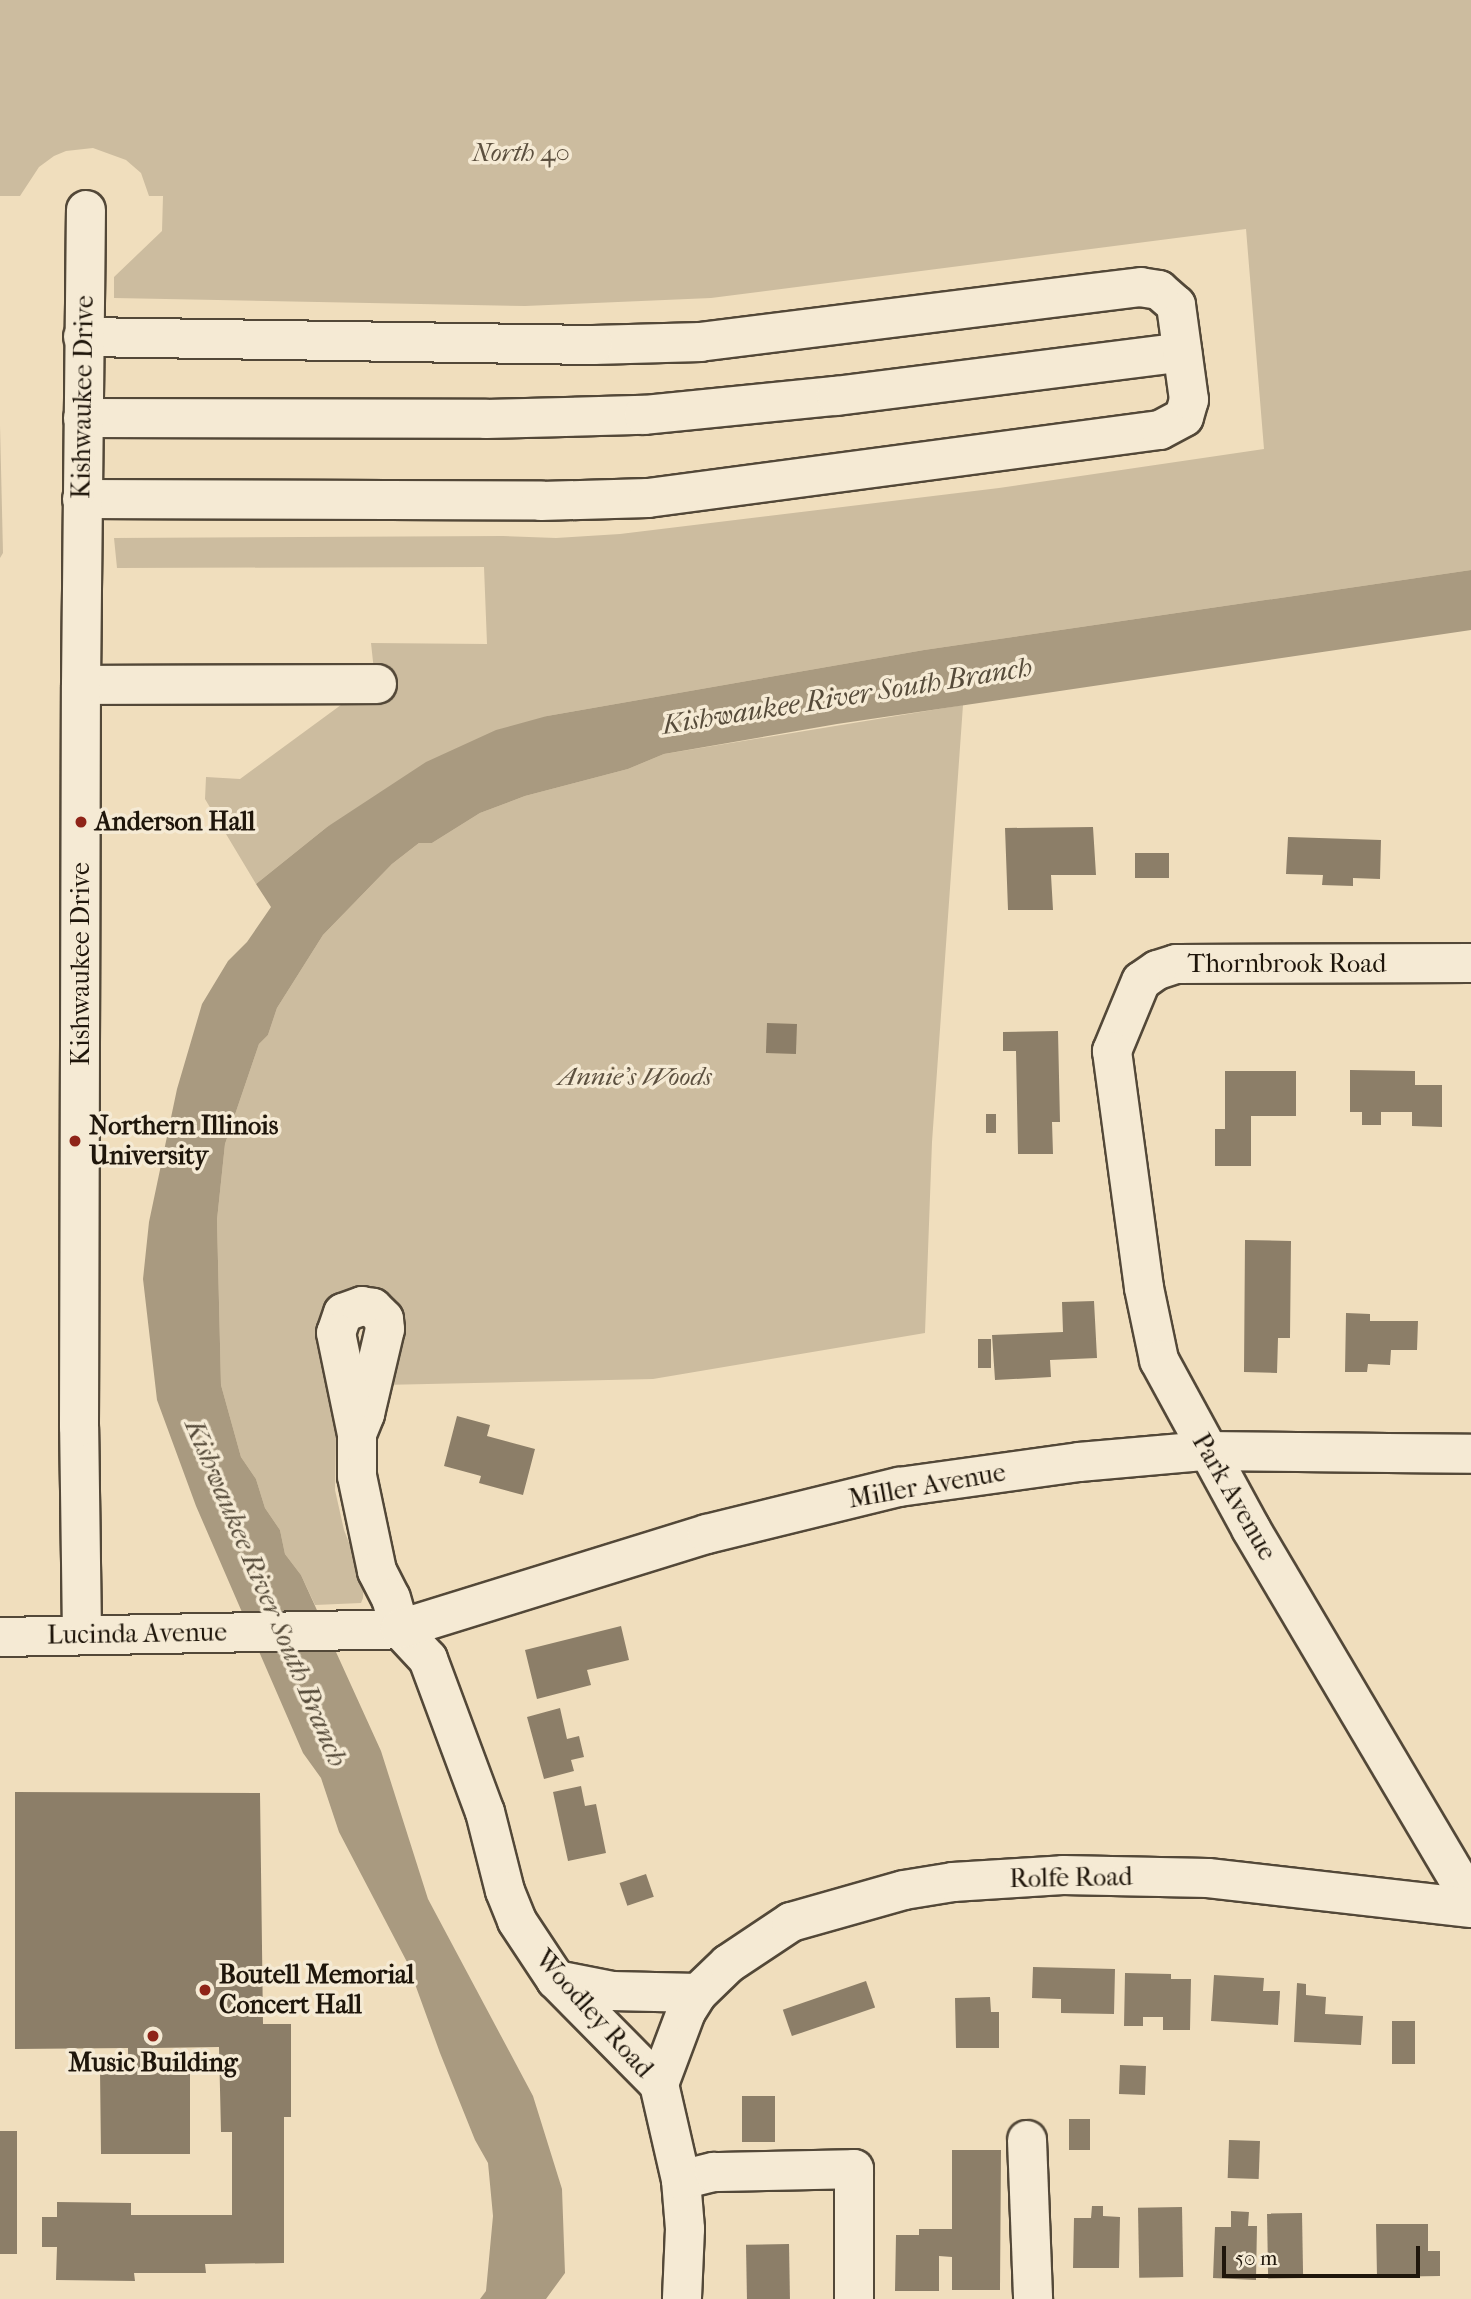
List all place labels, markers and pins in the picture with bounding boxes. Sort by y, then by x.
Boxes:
place label: Anderson Hall [95,806,255,838]
marker: Anderson Hall [73,814,89,830]
place label: Northern Illinois University [89,1110,278,1172]
marker: Northern Illinois University [67,1133,83,1149]
place label: Boutell Memorial Concert Hall [219,1959,414,2021]
marker: Boutell Memorial Concert Hall [197,1982,213,1998]
marker: Music Building [145,2028,161,2044]
place label: Music Building [68,2047,238,2079]

